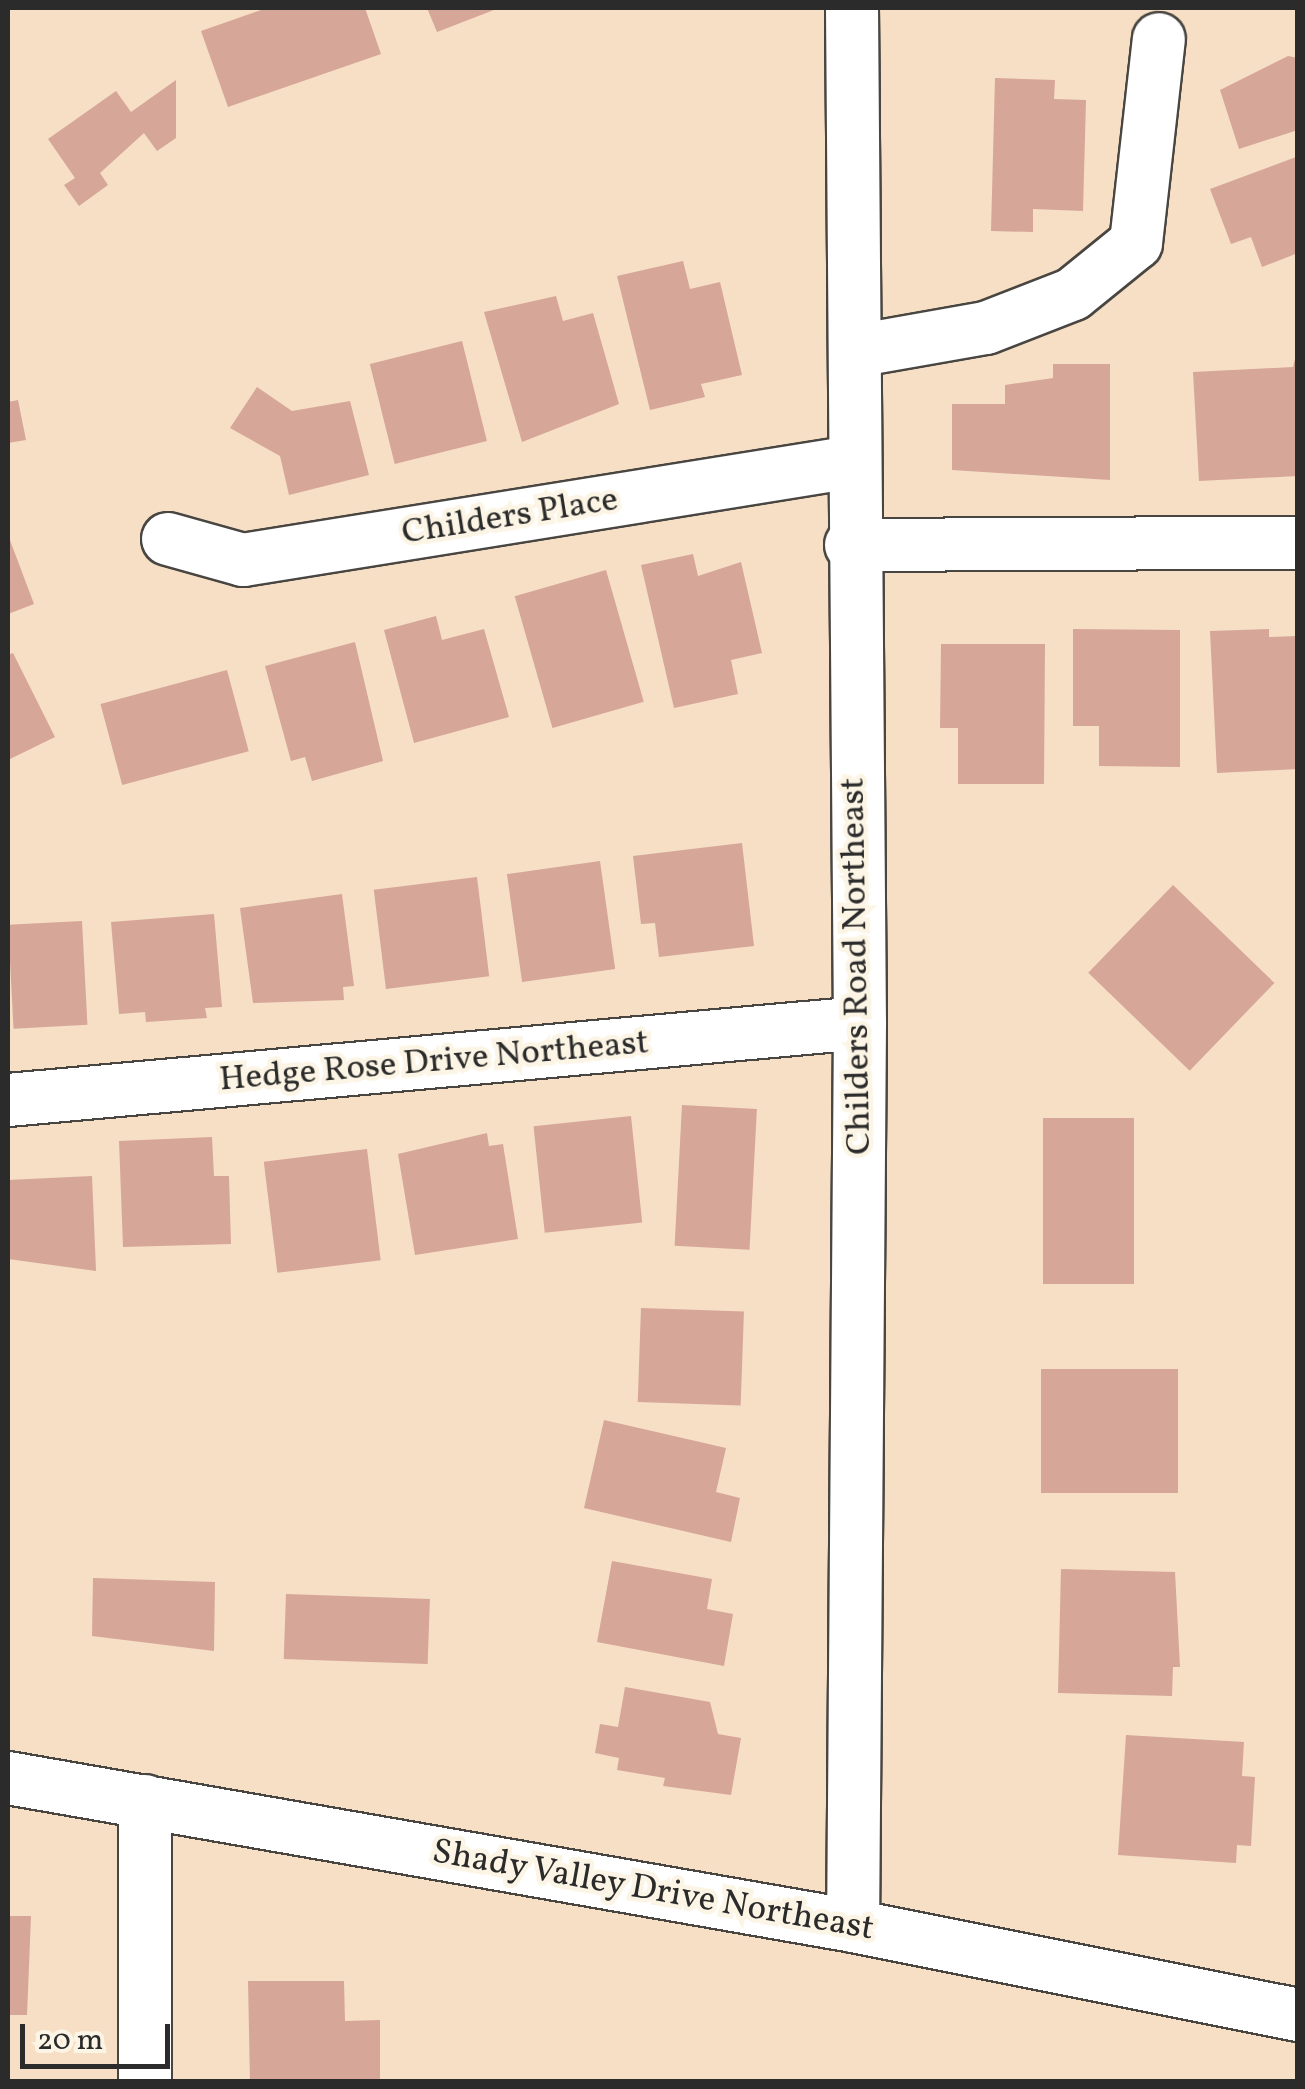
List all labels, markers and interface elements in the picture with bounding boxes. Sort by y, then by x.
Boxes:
street label: Childers Place [399,479,621,555]
street label: Childers Road Northeast [833,777,881,1155]
street label: Hedge Rose Drive Northeast [218,1022,650,1102]
street label: Shady Valley Drive Northeast [427,1831,879,1951]
scale bar [25,2004,175,2066]
text: 20 m [37,2020,103,2062]

